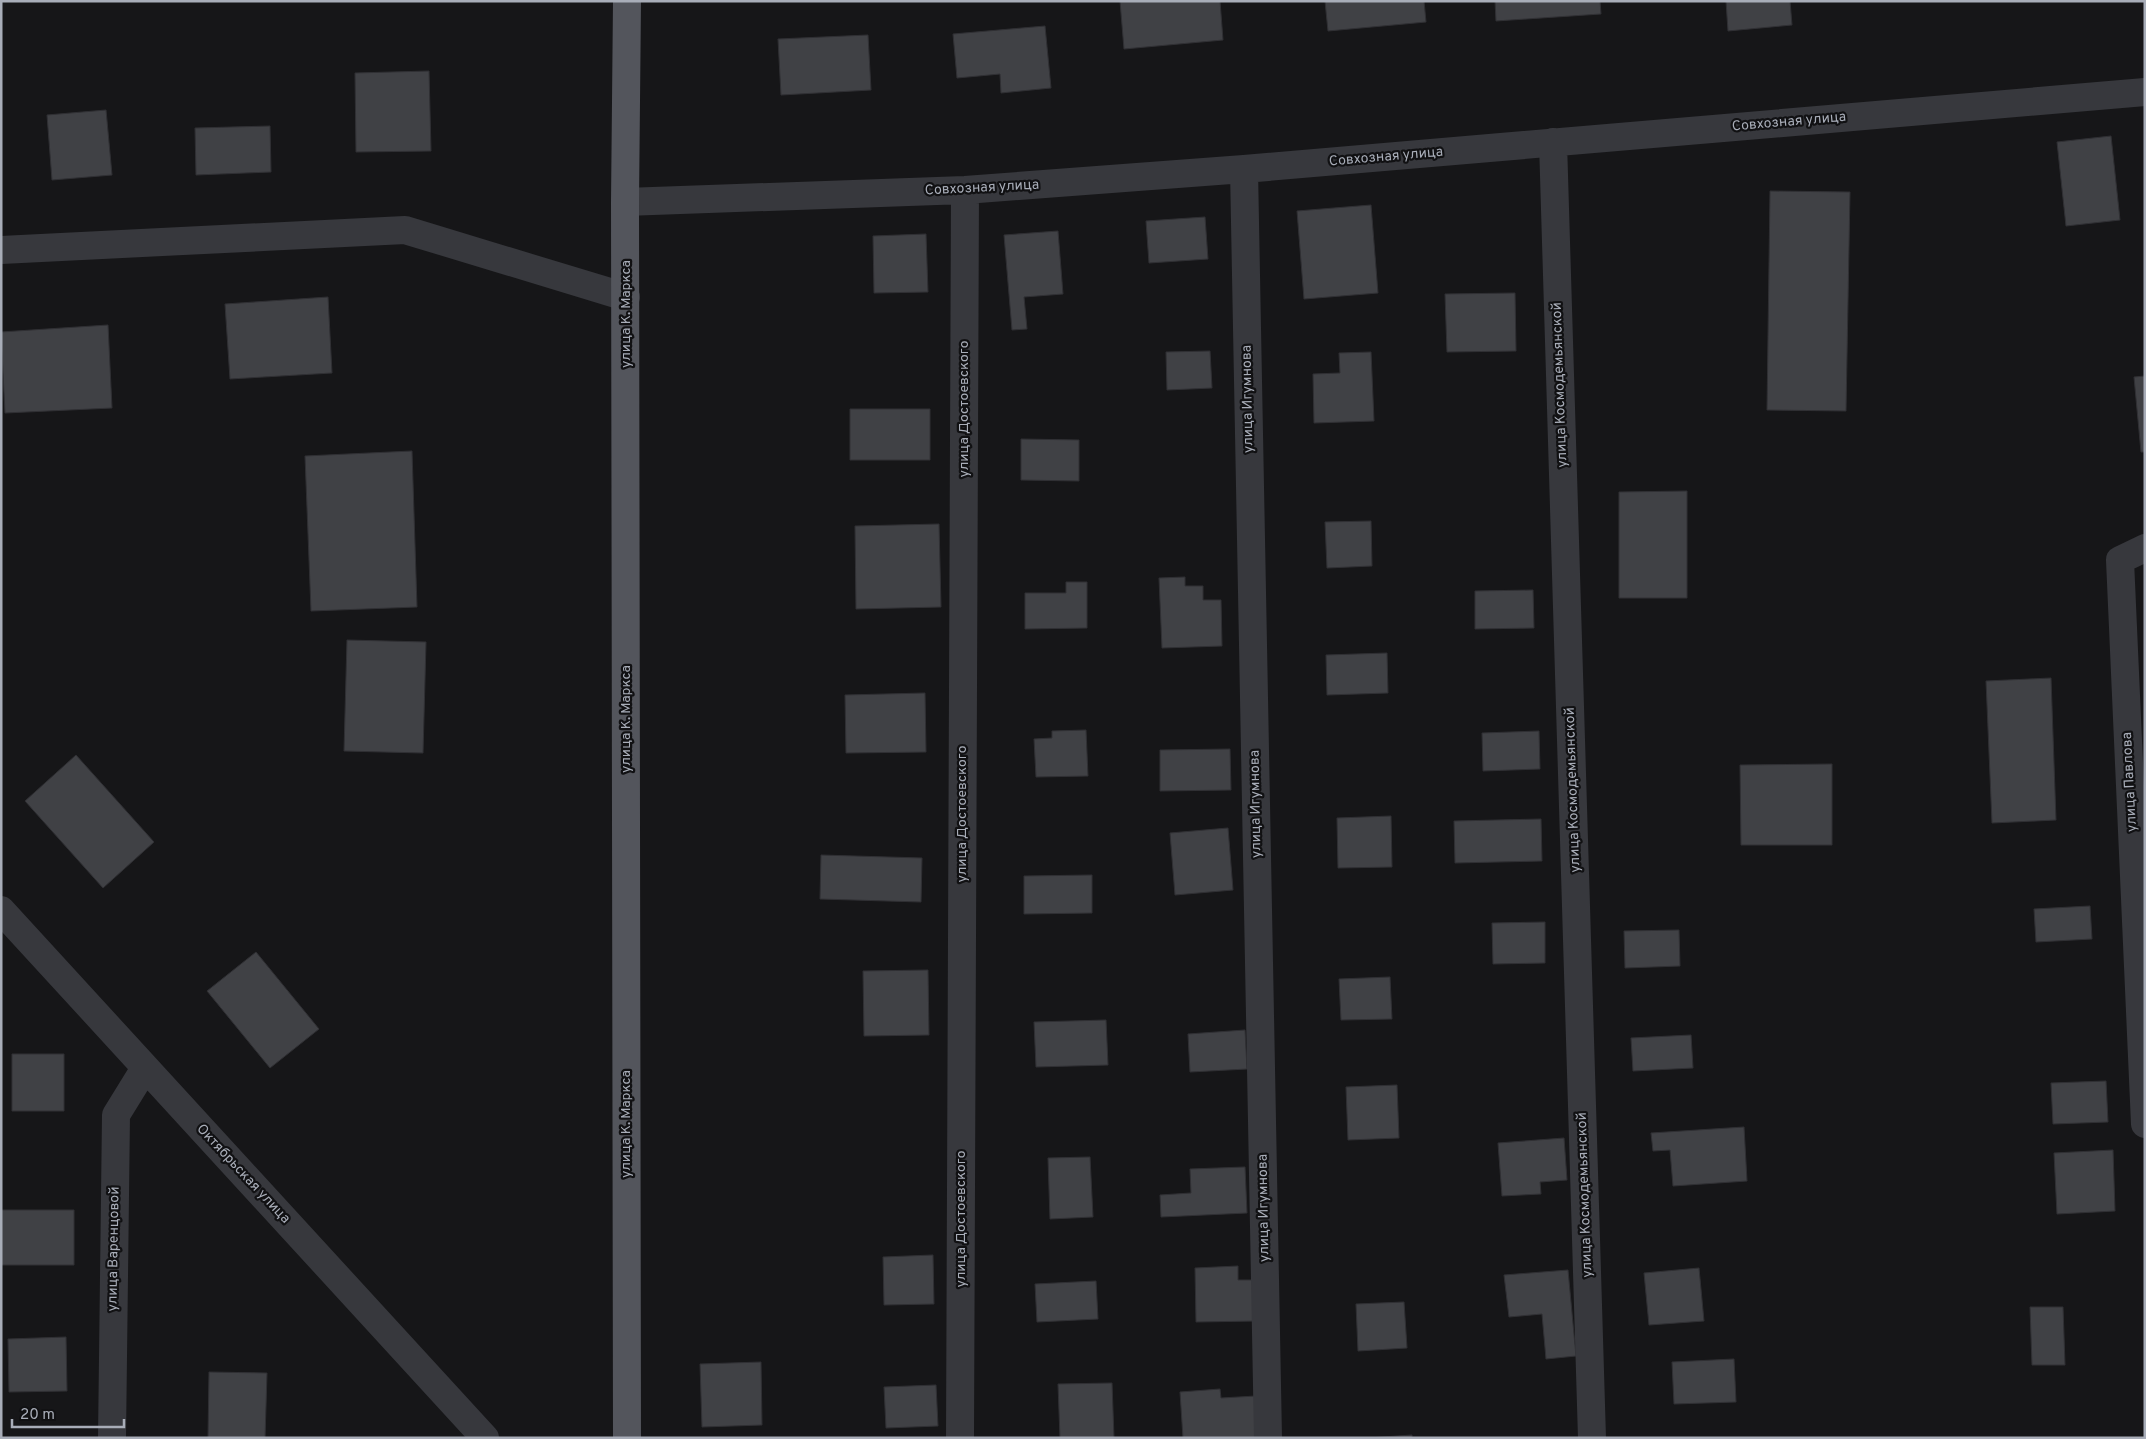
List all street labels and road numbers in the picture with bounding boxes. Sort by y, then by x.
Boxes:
street label: Совхозная улица [1731,109,1847,135]
street label: Совхозная улица [1328,144,1444,170]
street label: Совхозная улица [924,177,1040,199]
street label: улица К. Маркса [618,260,635,368]
street label: улица Космодемьянской [1549,302,1571,468]
street label: улица Достоевского [956,340,973,478]
street label: улица Игумнова [1239,345,1257,453]
street label: улица К. Маркса [618,665,635,773]
street label: улица Космодемьянской [1562,707,1584,873]
street label: улица Павлова [2119,732,2141,832]
street label: улица Достоевского [954,745,971,883]
street label: улица Игумнова [1247,750,1265,858]
street label: улица К. Маркса [618,1070,635,1178]
street label: улица Космодемьянской [1574,1112,1596,1278]
street label: Октябрьская улица [193,1121,293,1227]
street label: улица Достоевского [953,1150,970,1288]
street label: улица Игумнова [1255,1154,1273,1262]
street label: улица Варенцовой [104,1186,124,1312]

